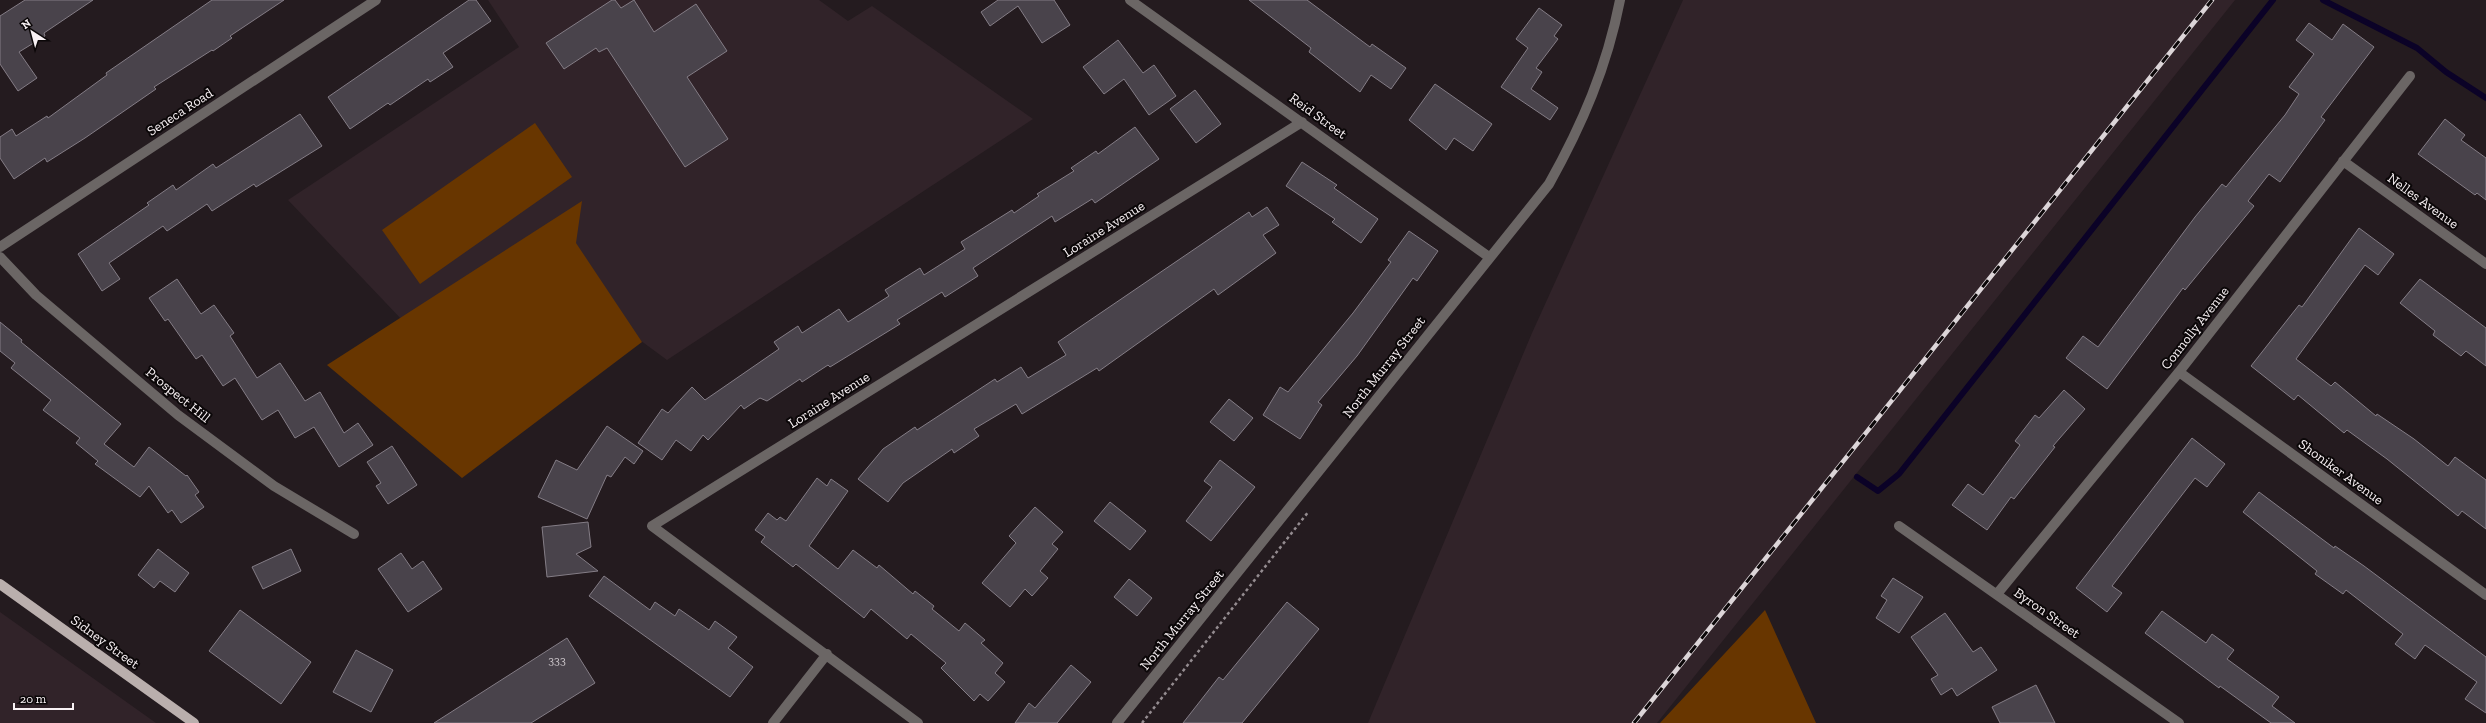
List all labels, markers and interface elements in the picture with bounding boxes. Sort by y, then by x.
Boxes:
north arrow [12,12,52,52]
text: N [19,16,34,32]
street label: Seneca Road [144,84,216,140]
street label: Reid Street [1286,90,1351,143]
street label: Nelles Avenue [2384,169,2462,233]
street label: Loraine Avenue [1060,197,1148,261]
street label: Connolly Avenue [2157,283,2233,373]
street label: North Murray Street [1339,312,1429,421]
street label: Prospect Hill [142,364,214,426]
street label: Loraine Avenue [785,368,873,432]
street label: Shoniker Avenue [2295,435,2387,509]
street label: North Murray Street [1136,566,1228,674]
street label: Byron Street [2011,584,2084,642]
street label: Sidney Street [68,612,143,673]
house number: 333 [548,653,566,667]
scale bar [14,685,73,711]
text: 20 m [20,692,47,706]

